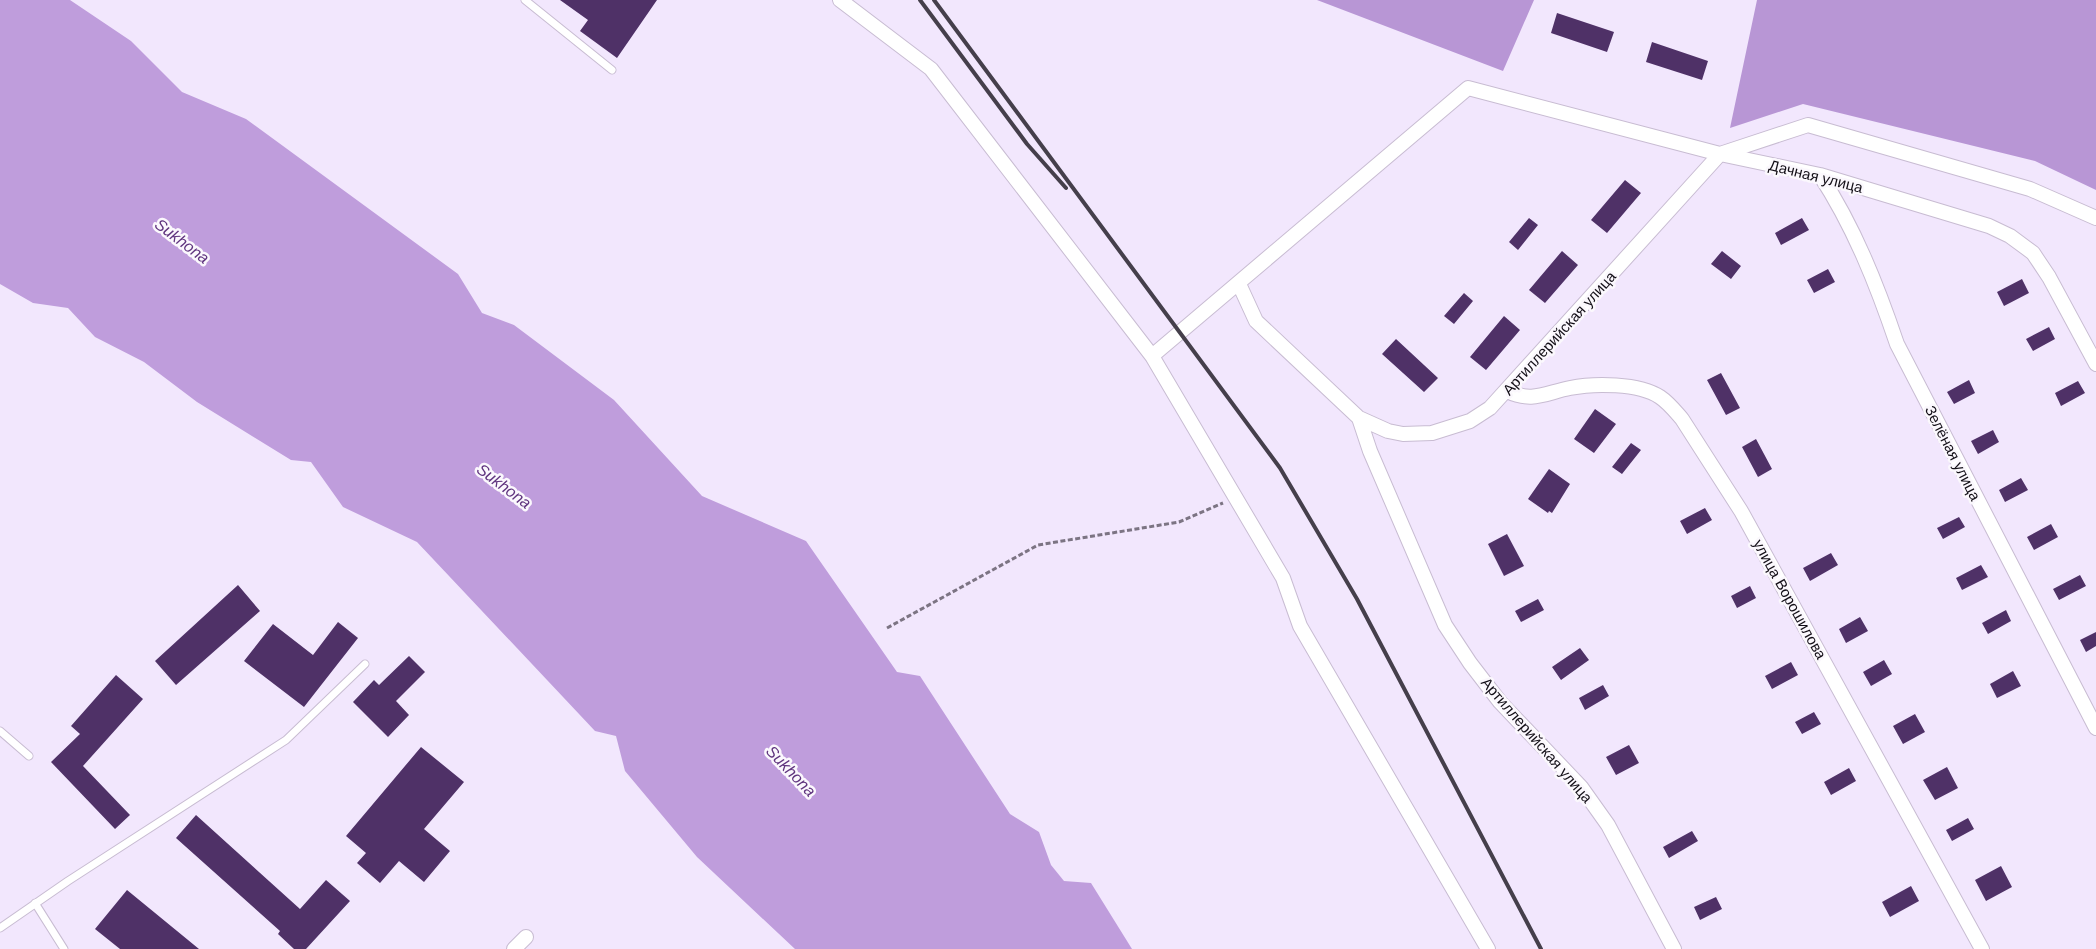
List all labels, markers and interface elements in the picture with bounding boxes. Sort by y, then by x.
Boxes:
street label: Дачная улица [1767,156,1865,196]
water label: Sukhona [152,215,212,267]
street label: Артиллерийская улица [1499,267,1619,398]
street label: Зелёная улица [1922,403,1985,504]
water label: Sukhona [474,460,534,512]
street label: улица Ворошилова [1750,536,1830,662]
street label: Артиллерийская улица [1478,674,1596,807]
water label: Sukhona [763,742,819,800]

